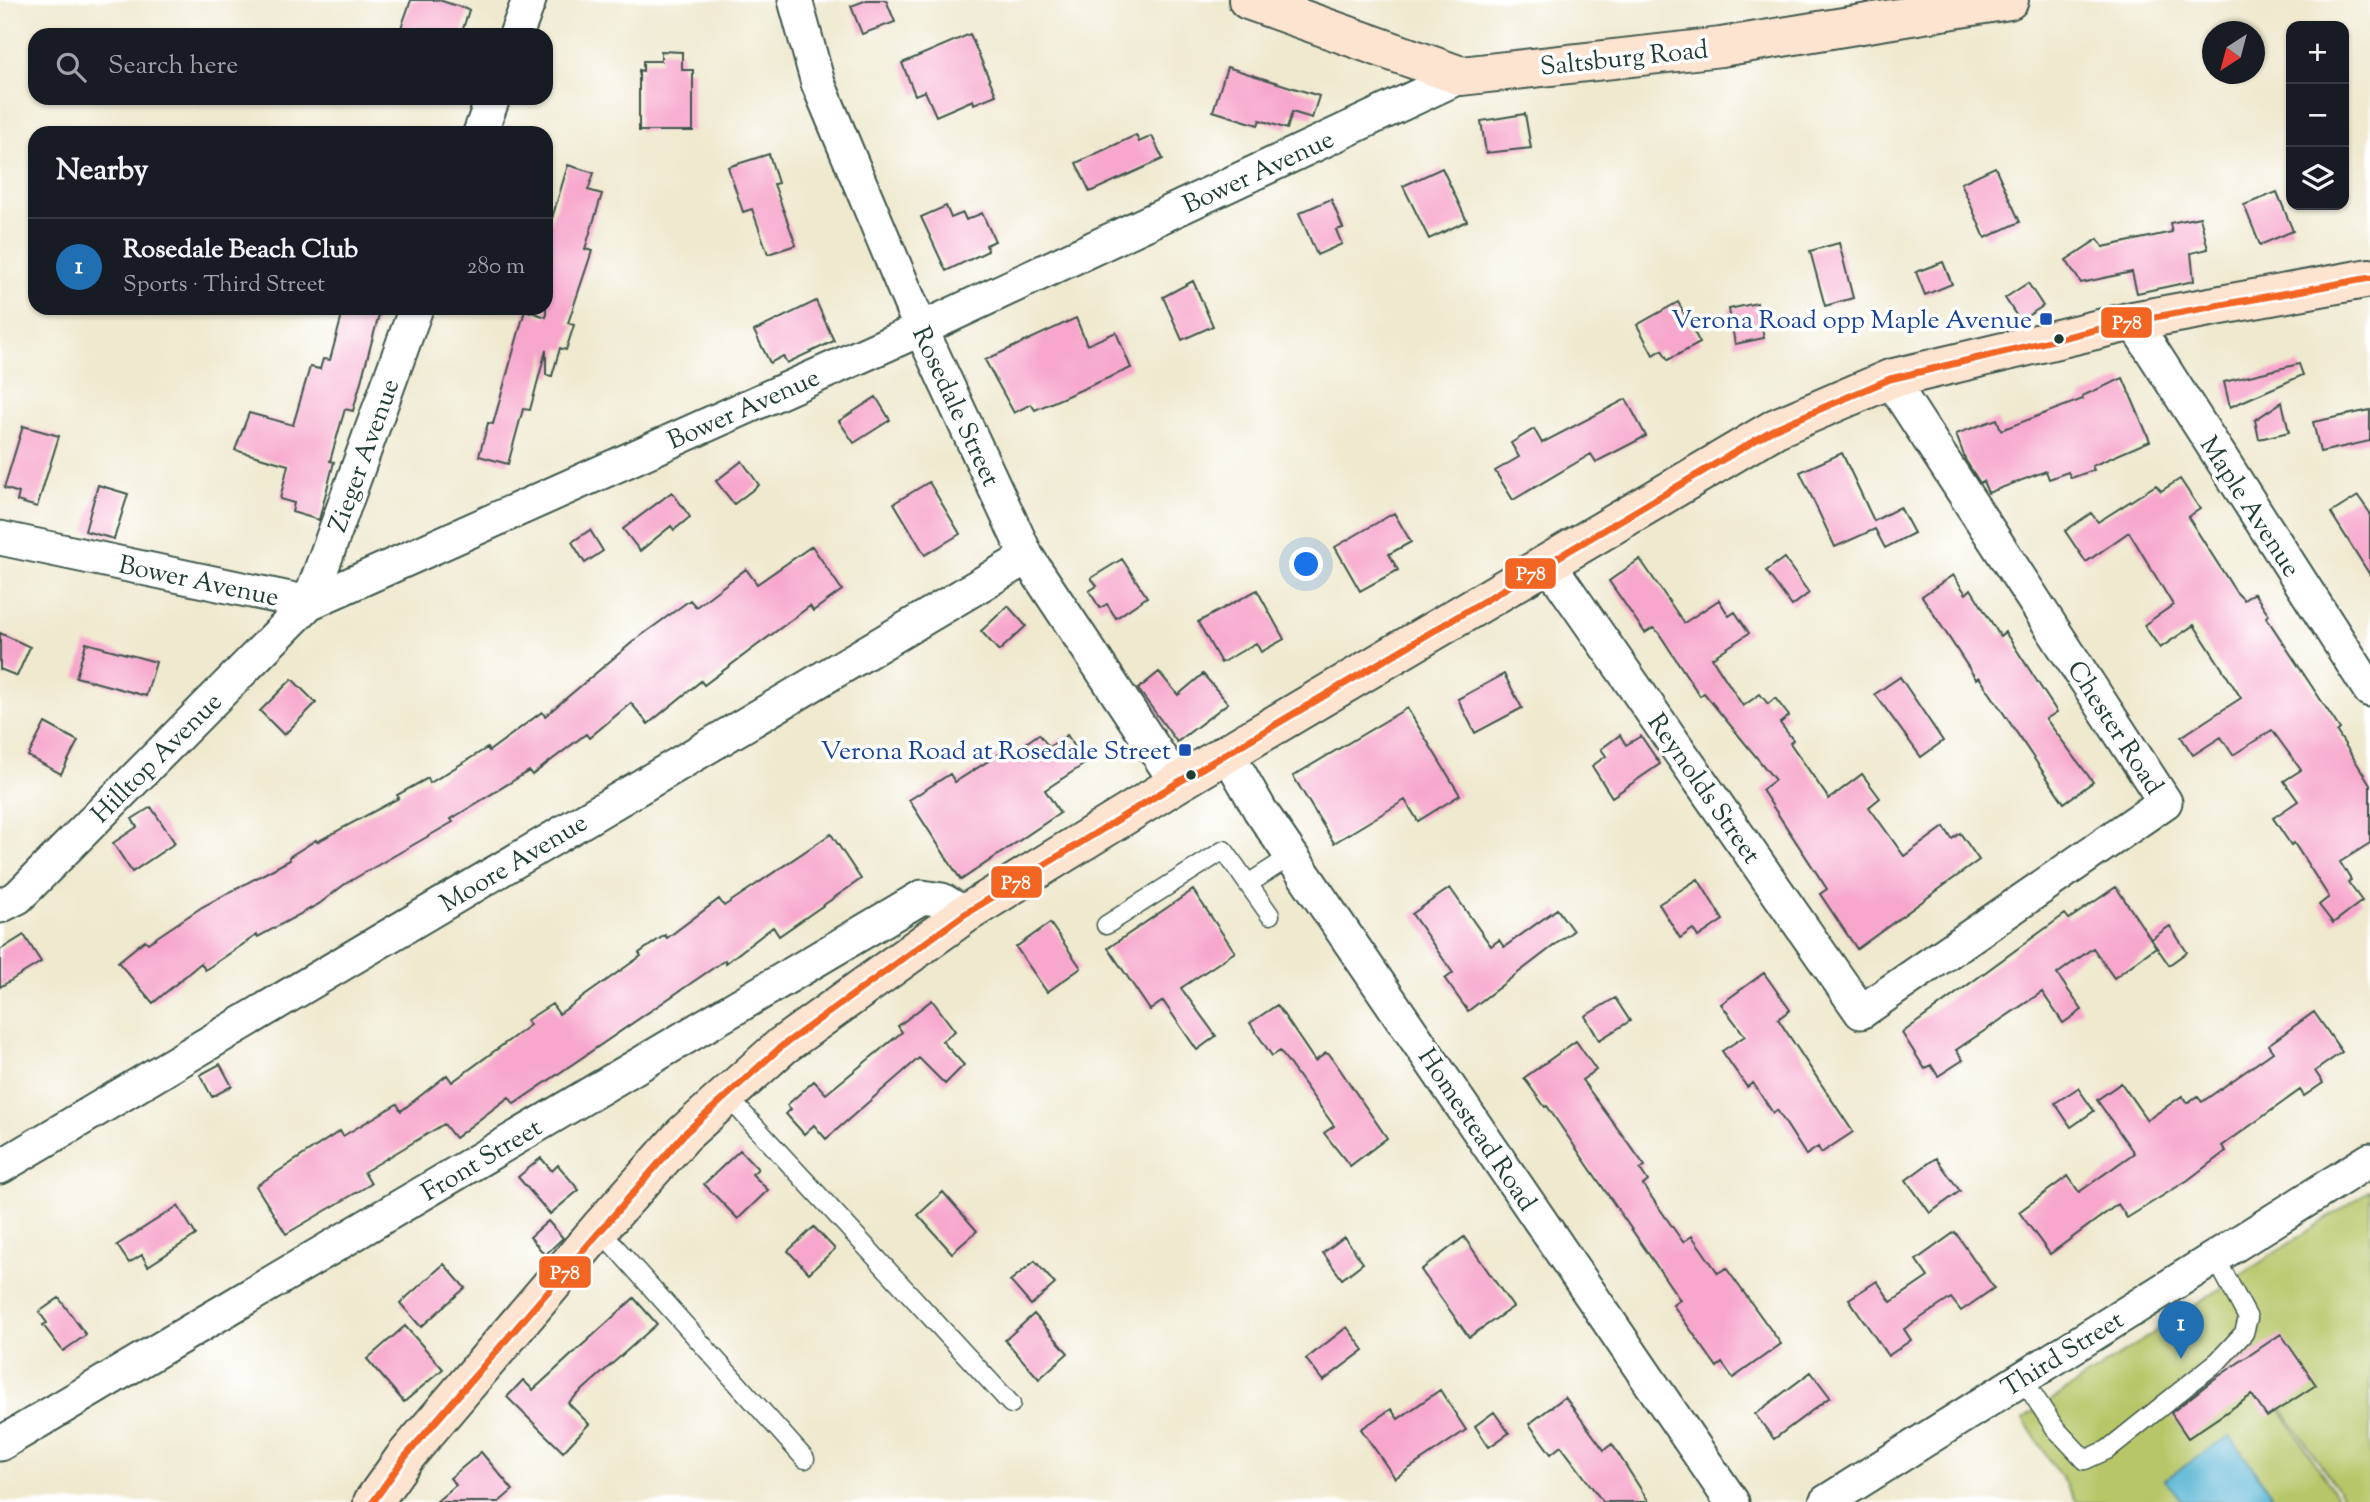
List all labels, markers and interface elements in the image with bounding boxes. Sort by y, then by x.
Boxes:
north arrow [2202,21,2265,84]
map controls [2286,21,2349,210]
button: + [2286,21,2349,84]
search box [28,28,553,105]
street label: Saltsburg Road [1538,32,1711,87]
icon: search [52,48,90,86]
text: Search here [108,48,238,85]
button: − [2286,84,2349,147]
street label: Bower Avenue [1177,122,1341,224]
button: layers [2286,147,2349,210]
text: Nearby [56,150,148,193]
text: Rosedale Beach Club [123,232,358,269]
text: 1 [75,251,83,284]
text: 280 m [467,251,525,284]
text: Sports · Third Street [123,269,325,302]
place label: Verona Road opp Maple Avenue [1671,303,2032,340]
line badge: P78 [2100,306,2153,339]
marker: Verona Road opp Maple Avenue [2038,311,2054,327]
text: P78 [2112,311,2142,338]
street label: Rosedale Street [901,321,1008,493]
unlabelled marker [2052,332,2066,346]
street label: Bower Avenue [662,360,826,460]
street label: Zieger Avenue [320,374,410,538]
street label: Maple Avenue [2189,430,2308,585]
street label: Bower Avenue [115,547,282,617]
your location [1289,547,1323,581]
line badge: P78 [1504,557,1557,590]
text: P78 [1516,562,1546,589]
street label: Chester Road [2057,654,2171,803]
street label: Hilltop Avenue [84,685,232,833]
street label: Reynolds Street [1637,707,1769,872]
place label: Verona Road at Rosedale Street [821,734,1171,771]
marker: Verona Road at Rosedale Street [1177,742,1193,758]
unlabelled marker [1184,768,1198,782]
street label: Moore Avenue [434,805,595,923]
line badge: P78 [990,865,1043,899]
text: P78 [1001,871,1031,898]
street label: Homestead Road [1408,1041,1544,1220]
street label: Front Street [415,1111,550,1212]
line badge: P78 [538,1255,592,1289]
text: P78 [550,1261,580,1288]
pin: 1 [2158,1301,2204,1359]
street label: Third Street [1995,1303,2132,1407]

